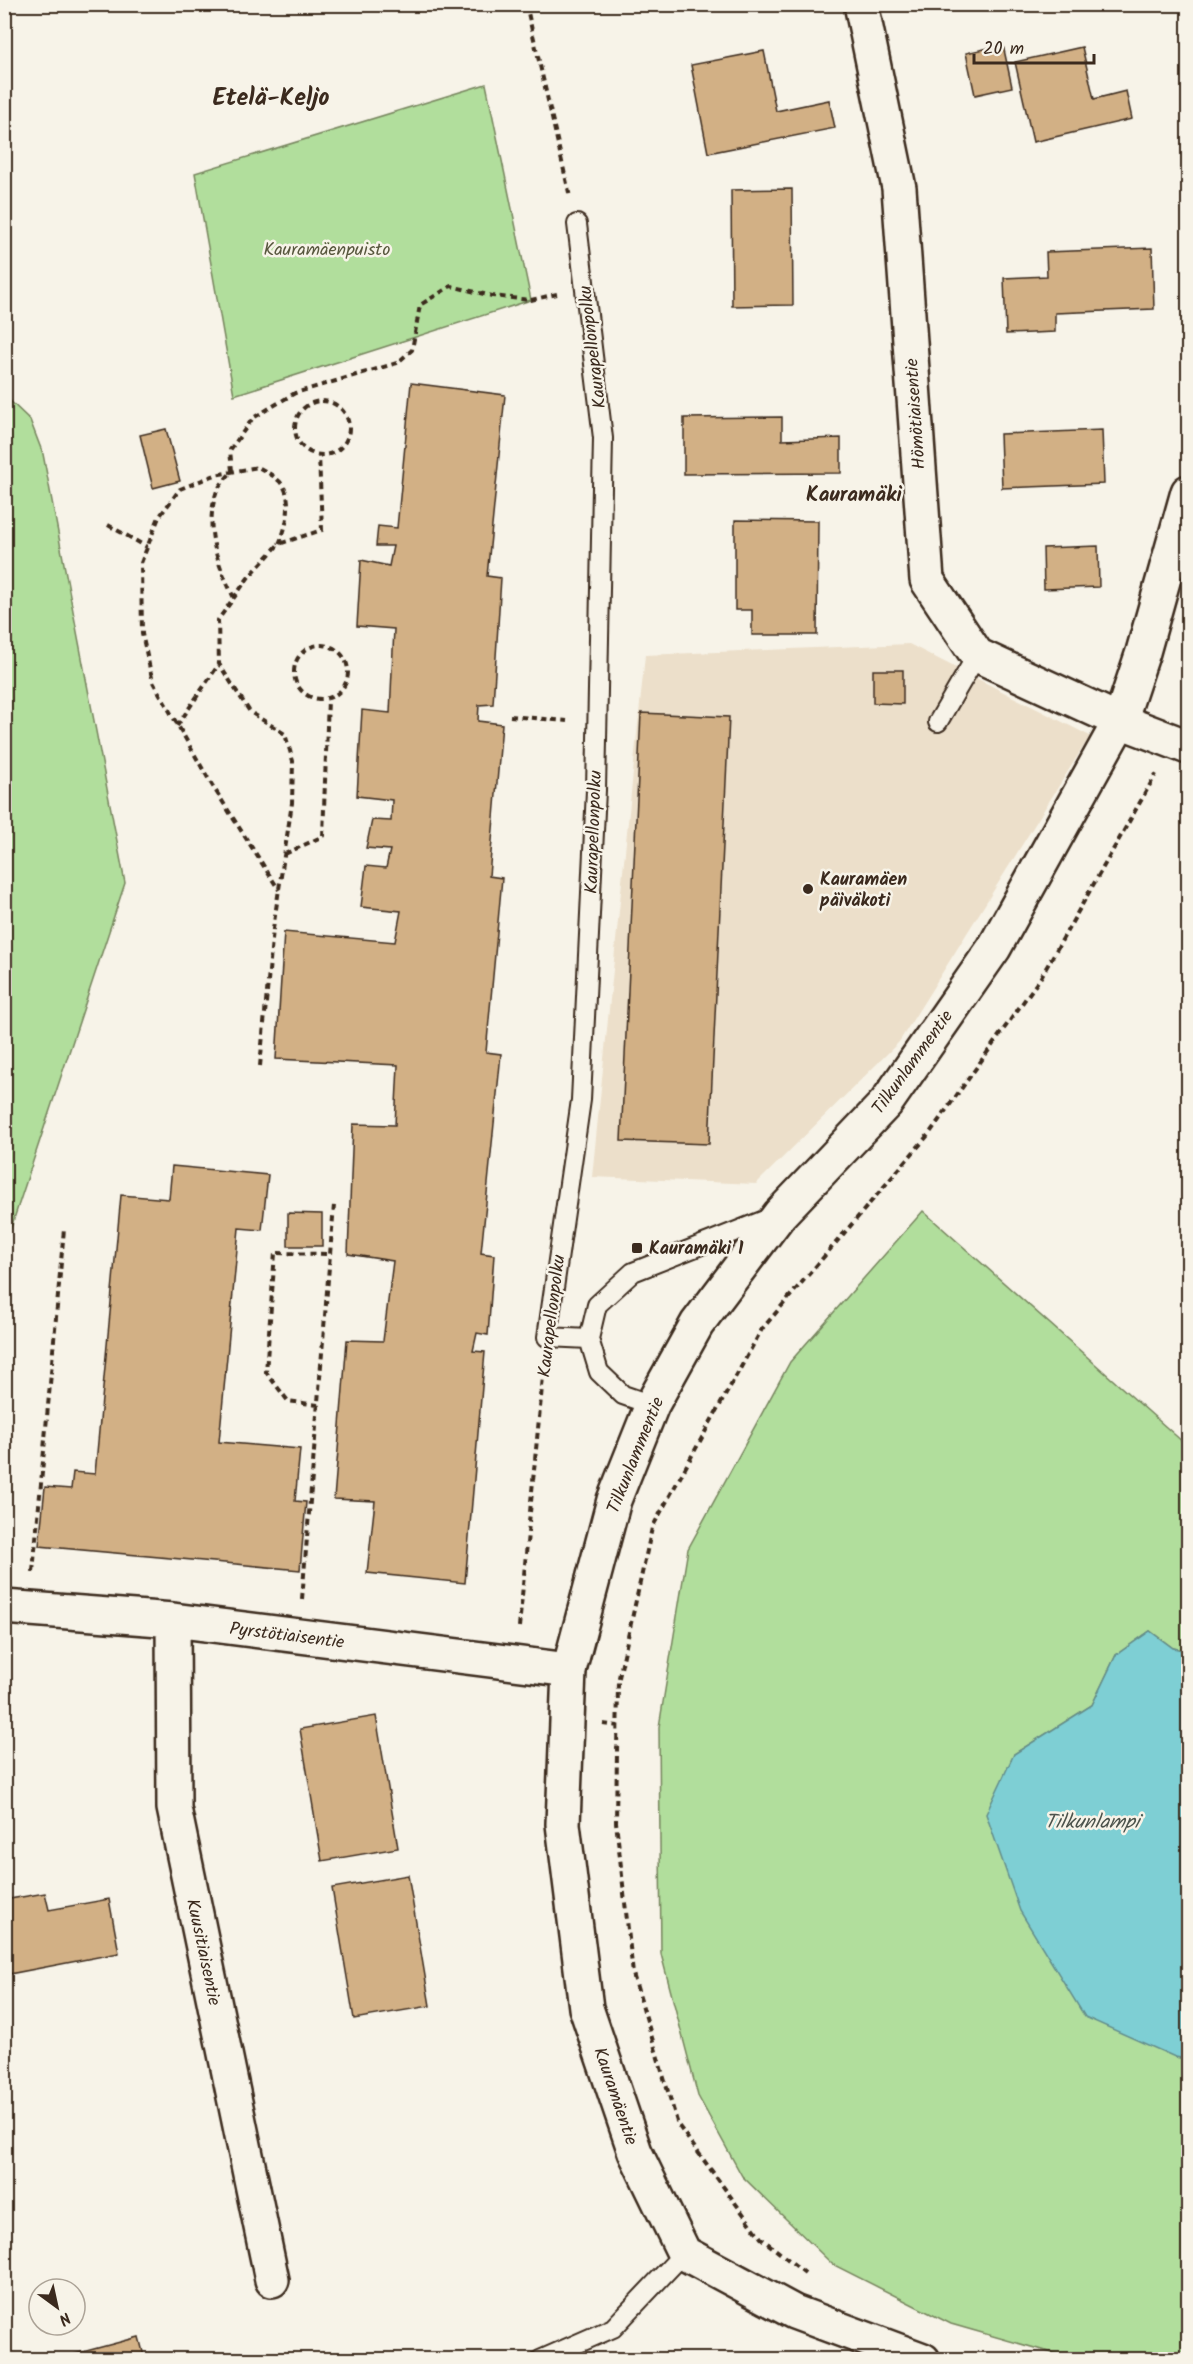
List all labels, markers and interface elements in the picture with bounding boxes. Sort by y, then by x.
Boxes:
scale bar [974,27,1094,65]
text: 20 m [983,35,1024,64]
district label: Etelä-Keljo [212,79,330,118]
park label: Kauramäenpuisto [264,236,391,265]
street label: Kaurapellonpolku [572,283,615,410]
street label: Hömötiaisentie [898,357,935,470]
district label: Kauramäki [806,479,902,512]
street label: Kaurapellonpolku [578,769,611,894]
place label: Kauramäen päiväkoti [819,866,907,916]
marker: Kauramäen päiväkoti [801,882,815,896]
street label: Tilkunlammentie [865,1004,961,1121]
place label: Kauramäki 1 [649,1235,744,1264]
marker: Kauramäki 1 [630,1241,644,1255]
street label: Kaurapellonpolku [531,1253,574,1379]
street label: Tilkunlammentie [600,1393,673,1518]
street label: Pyrstötiaisentie [228,1615,346,1658]
water label: Tilkunlampi [1045,1807,1144,1839]
street label: Kuusitiaisentie [177,1896,228,2008]
street label: Kauramäentie [584,2044,645,2149]
north arrow [27,2277,87,2337]
text: N [53,2305,75,2332]

